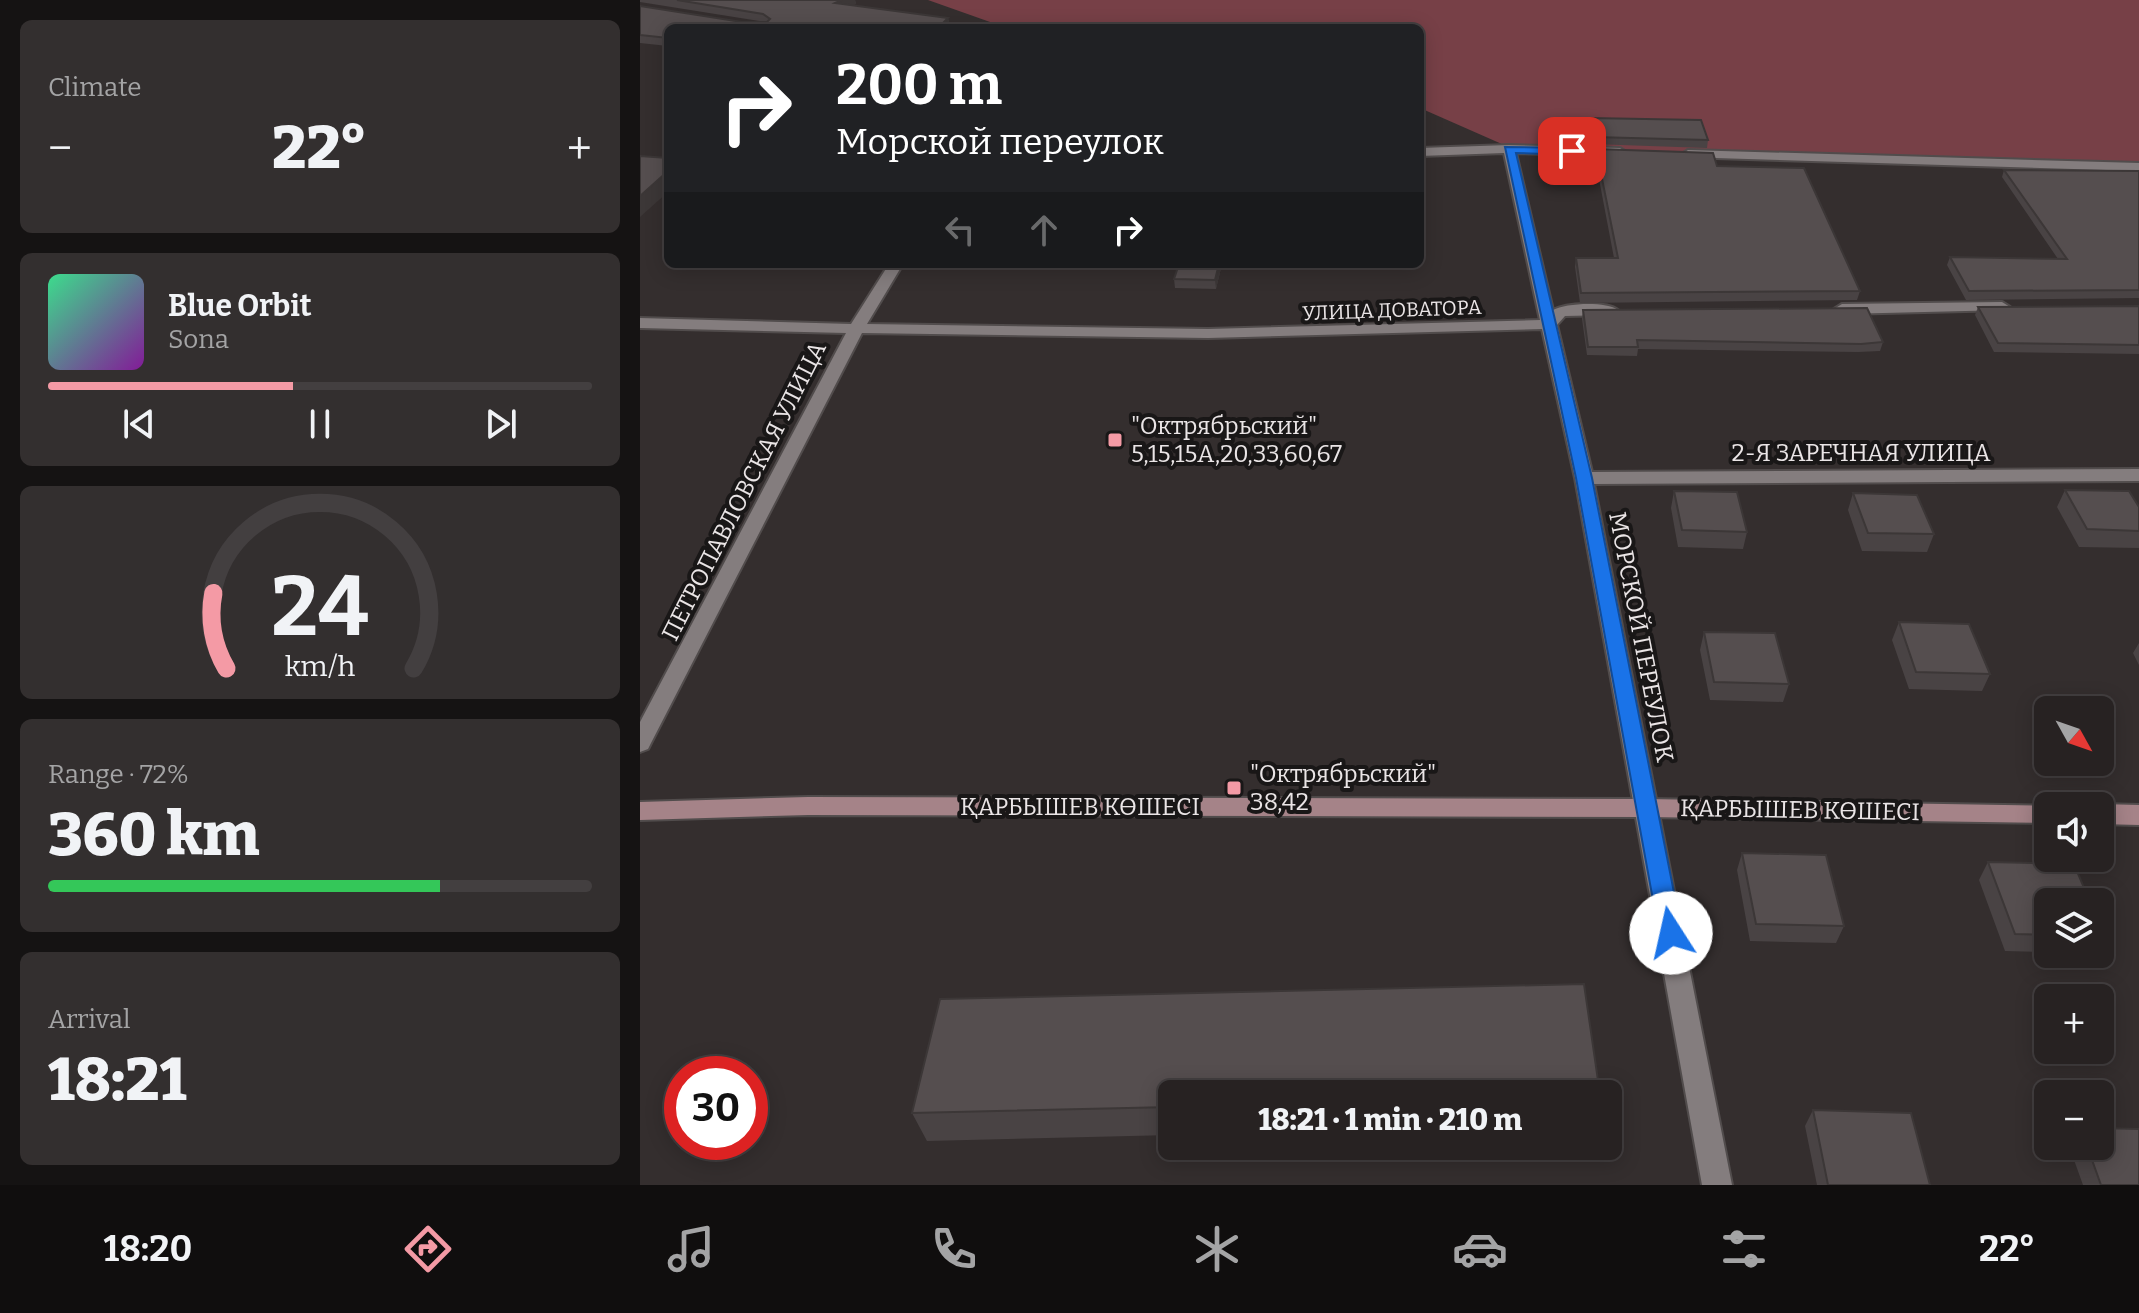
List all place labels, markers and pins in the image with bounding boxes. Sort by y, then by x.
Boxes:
pin [1538,117,1606,185]
place label: "Октрябрьский" 5,15,15А,20,33,60,67 [1131,412,1342,468]
marker: "Октрябрьский" 5,15,15А,20,33,60,67 [1106,431,1124,449]
place label: "Октрябрьский" 38,42 [1250,760,1436,816]
marker: "Октрябрьский" 38,42 [1225,779,1243,797]

